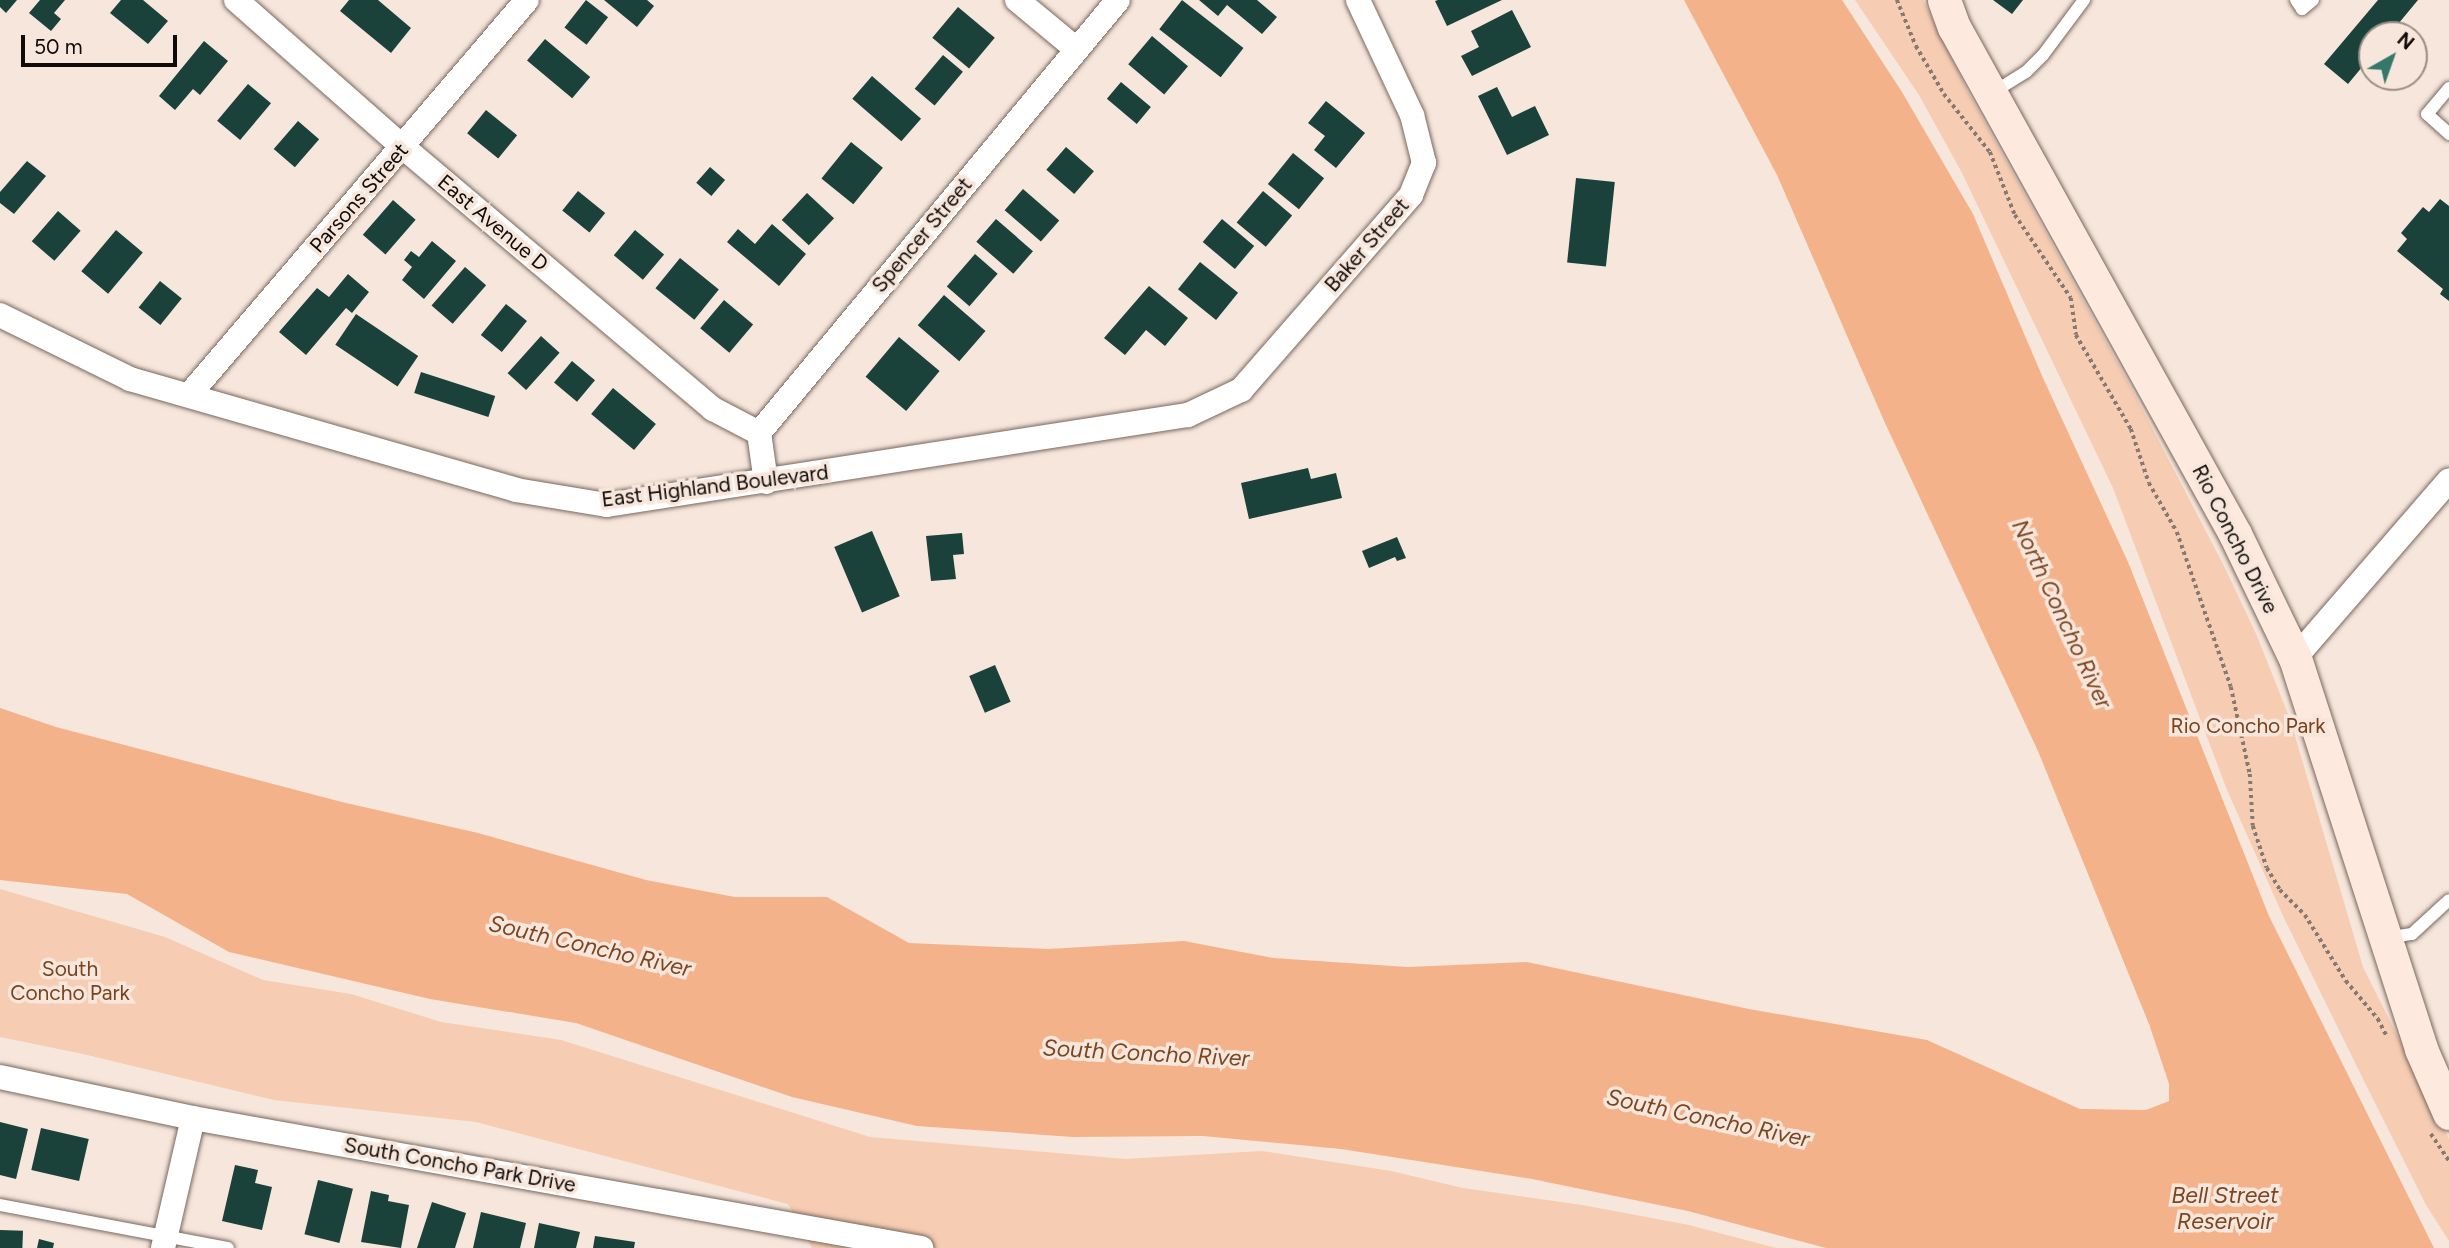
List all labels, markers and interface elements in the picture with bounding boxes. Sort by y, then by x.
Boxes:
scale bar [24,21,180,65]
north arrow [2358,21,2428,91]
text: N [2393,28,2419,55]
text: 50 m [34,34,83,59]
street label: Parsons Street [304,138,414,258]
street label: East Avenue D [433,169,553,277]
street label: Spencer Street [867,172,977,298]
street label: Baker Street [1319,193,1415,297]
street label: East Highland Boulevard [600,460,830,512]
street label: Rio Concho Drive [2187,460,2283,618]
water label: North Concho River [2006,515,2118,713]
park label: Rio Concho Park [2171,713,2325,739]
water label: South Concho River [486,909,694,983]
park label: South Concho Park [10,956,130,1006]
water label: South Concho River [1042,1034,1250,1072]
water label: South Concho River [1604,1083,1812,1153]
street label: South Concho Park Drive [342,1132,578,1198]
water label: Bell Street Reservoir [2171,1181,2279,1235]

